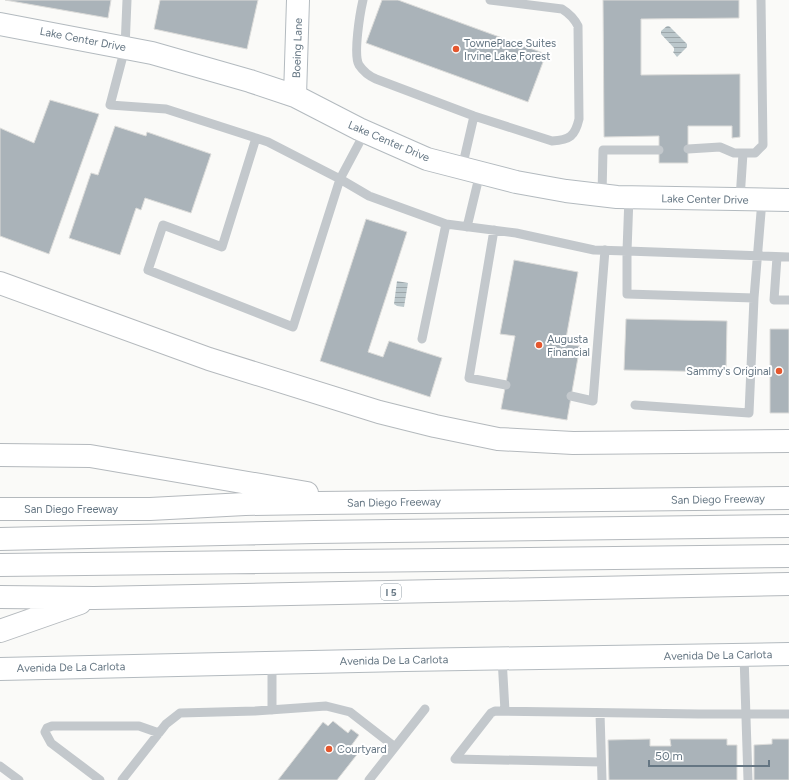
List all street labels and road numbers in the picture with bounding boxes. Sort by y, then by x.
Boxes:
street label: Boeing Lane [290,18,305,78]
street label: Lake Center Drive [39,25,127,54]
street label: Lake Center Drive [346,118,432,165]
street label: Lake Center Drive [661,192,749,207]
street label: San Diego Freeway [671,492,765,507]
street label: San Diego Freeway [347,495,441,510]
street label: San Diego Freeway [24,503,118,516]
road number: I 5 [381,584,401,600]
street label: Avenida De La Carlota [664,648,772,663]
street label: Avenida De La Carlota [340,653,448,668]
street label: Avenida De La Carlota [17,660,125,675]

